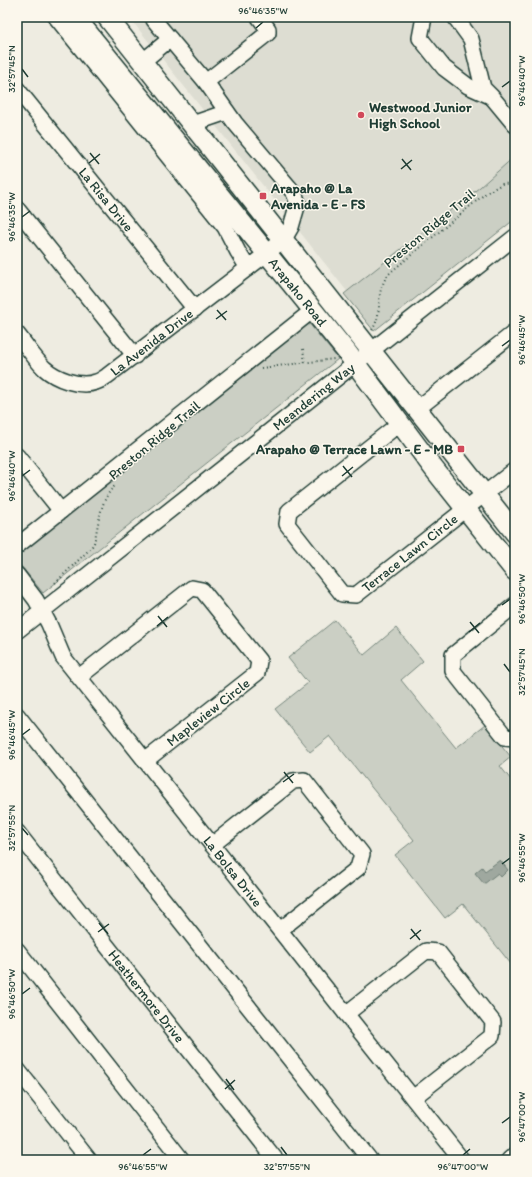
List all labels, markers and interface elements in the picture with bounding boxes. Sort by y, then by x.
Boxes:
text: 96°46'35"W [238,4,288,17]
text: 32°57'45"N [5,45,18,93]
text: 96°46'40"W [515,55,528,107]
place label: Westwood Junior High School [369,99,472,132]
marker: Westwood Junior High School [356,110,366,120]
street label: La Risa Drive [75,164,137,236]
place label: Arapaho @ La Avenida - E - FS [270,180,366,213]
street label: Preston Ridge Trail [380,185,479,272]
marker: Arapaho @ La Avenida - E - FS [258,191,268,201]
text: 96°46'35"W [5,192,18,242]
street label: Arapaho Road [265,254,331,330]
street label: La Avenida Drive [107,305,197,380]
text: 96°46'45"W [515,315,528,365]
street label: Meandering Way [269,359,358,434]
street label: Preston Ridge Trail [105,397,204,484]
place label: Arapaho @ Terrace Lawn - E - MB [255,441,453,458]
marker: Arapaho @ Terrace Lawn - E - MB [456,444,466,454]
text: 96°46'40"W [5,450,18,502]
street label: Terrace Lawn Circle [358,510,461,596]
text: 96°46'50"W [515,573,528,624]
text: 32°57'45"N [515,648,528,696]
street label: Mapleview Circle [163,674,253,750]
text: 96°46'45"W [5,710,18,760]
text: 32°57'55"N [5,804,18,851]
street label: La Bolsa Drive [199,833,266,911]
text: 96°46'55"W [515,833,528,883]
street label: Heathermore Drive [104,947,188,1046]
text: 96°46'50"W [5,968,18,1019]
text: 96°47'00"W [515,1091,528,1142]
text: 96°46'55"W [118,1160,168,1173]
text: 32°57'55"N [264,1160,311,1173]
text: 96°47'00"W [438,1160,489,1173]

